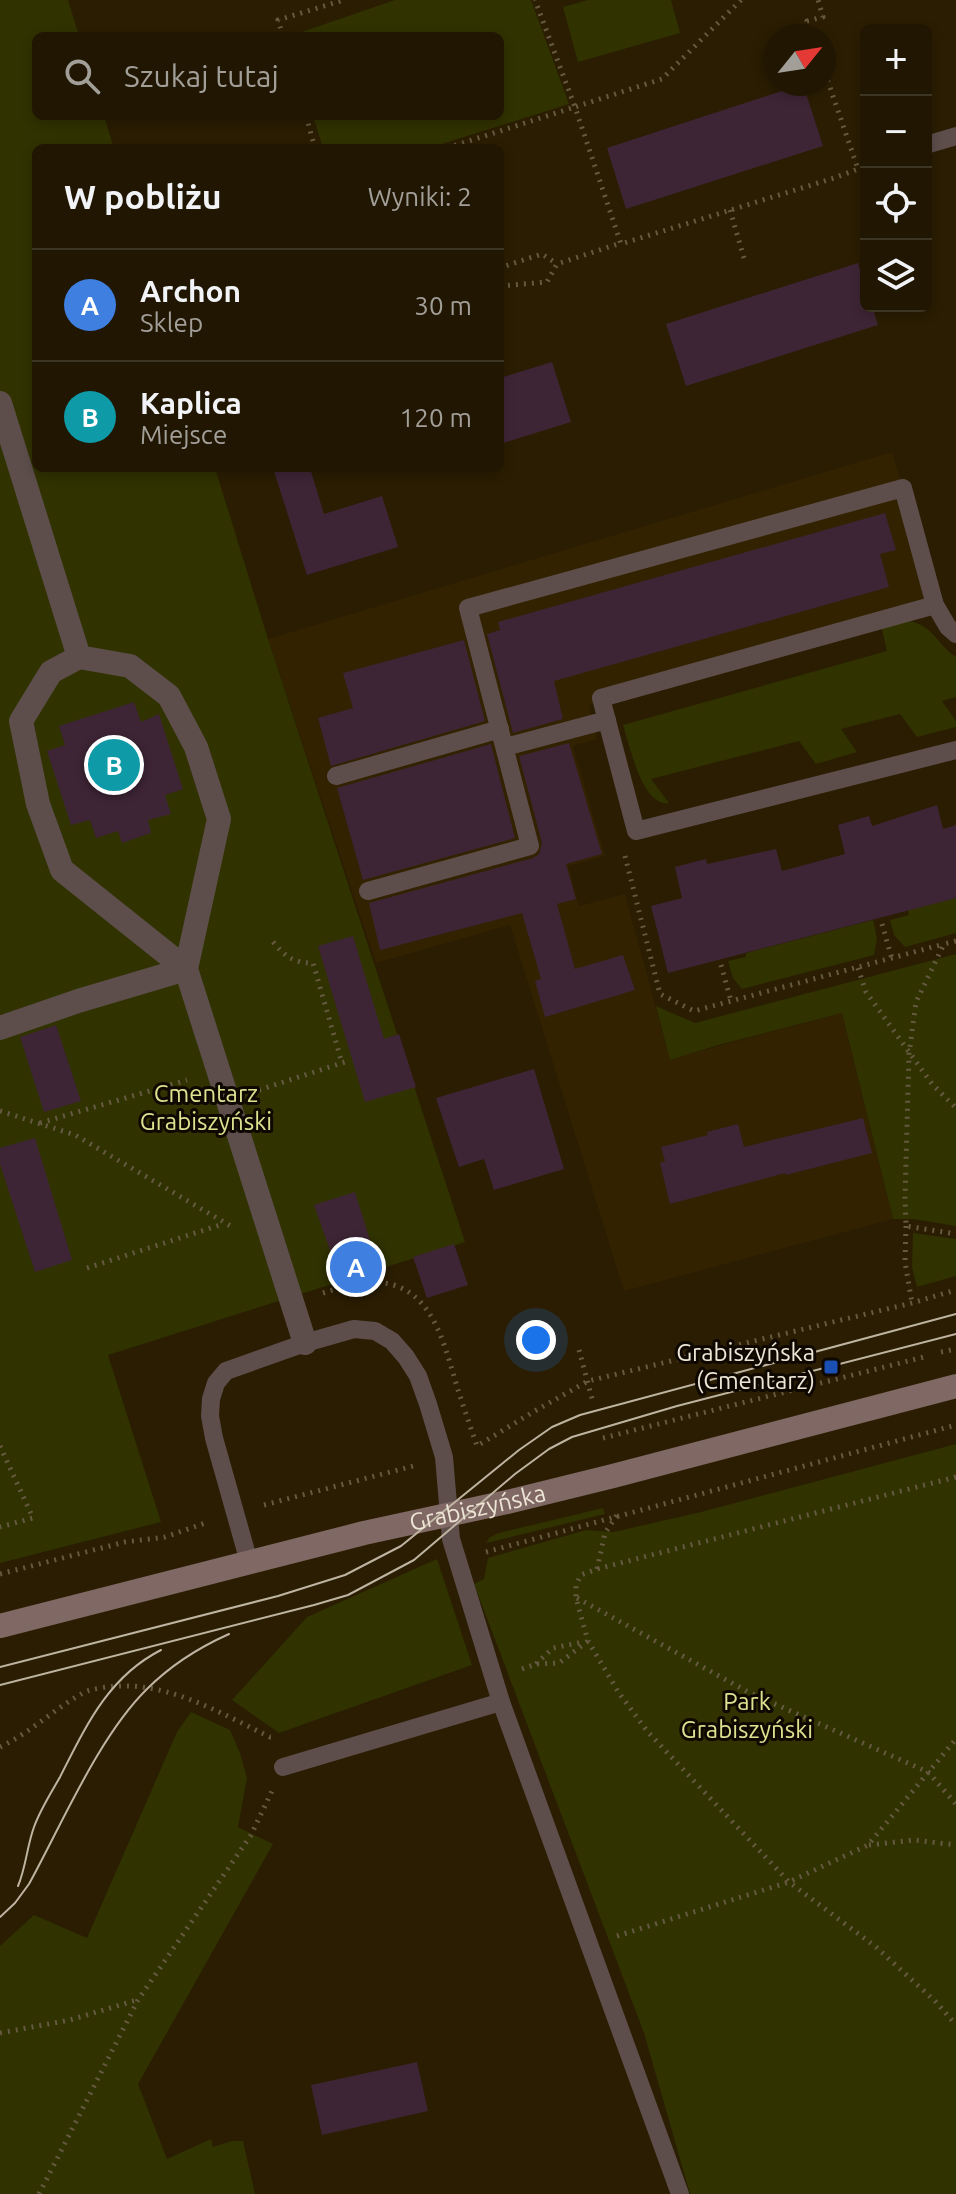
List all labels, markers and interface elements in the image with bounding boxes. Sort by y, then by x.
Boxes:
north arrow [764,24,836,96]
map controls [860,24,932,312]
button: + [860,24,932,96]
search box [32,32,504,120]
icon: search [60,54,104,98]
text: Szukaj tutaj [124,59,279,93]
button: − [860,96,932,168]
button: locate [860,168,932,240]
text: W pobliżu [64,177,222,215]
text: Wyniki: 2 [368,182,472,211]
button: layers [860,240,932,312]
text: Archon [140,274,241,308]
text: A [81,291,99,320]
text: 30 m [414,291,472,320]
text: Sklep [140,308,203,337]
text: Kaplica [140,386,242,420]
text: B [81,403,99,432]
text: 120 m [400,403,472,432]
text: Miejsce [140,420,227,449]
pin: B [88,735,140,795]
park label: Cmentarz Grabiszyński [140,1080,272,1135]
pin: A [330,1237,382,1297]
your location [516,1320,556,1360]
place label: Grabiszyńska (Cmentarz) [676,1339,815,1394]
marker: Grabiszyńska (Cmentarz) [822,1358,840,1376]
street label: Grabiszyńska [407,1479,548,1536]
park label: Park Grabiszyński [681,1688,813,1743]

